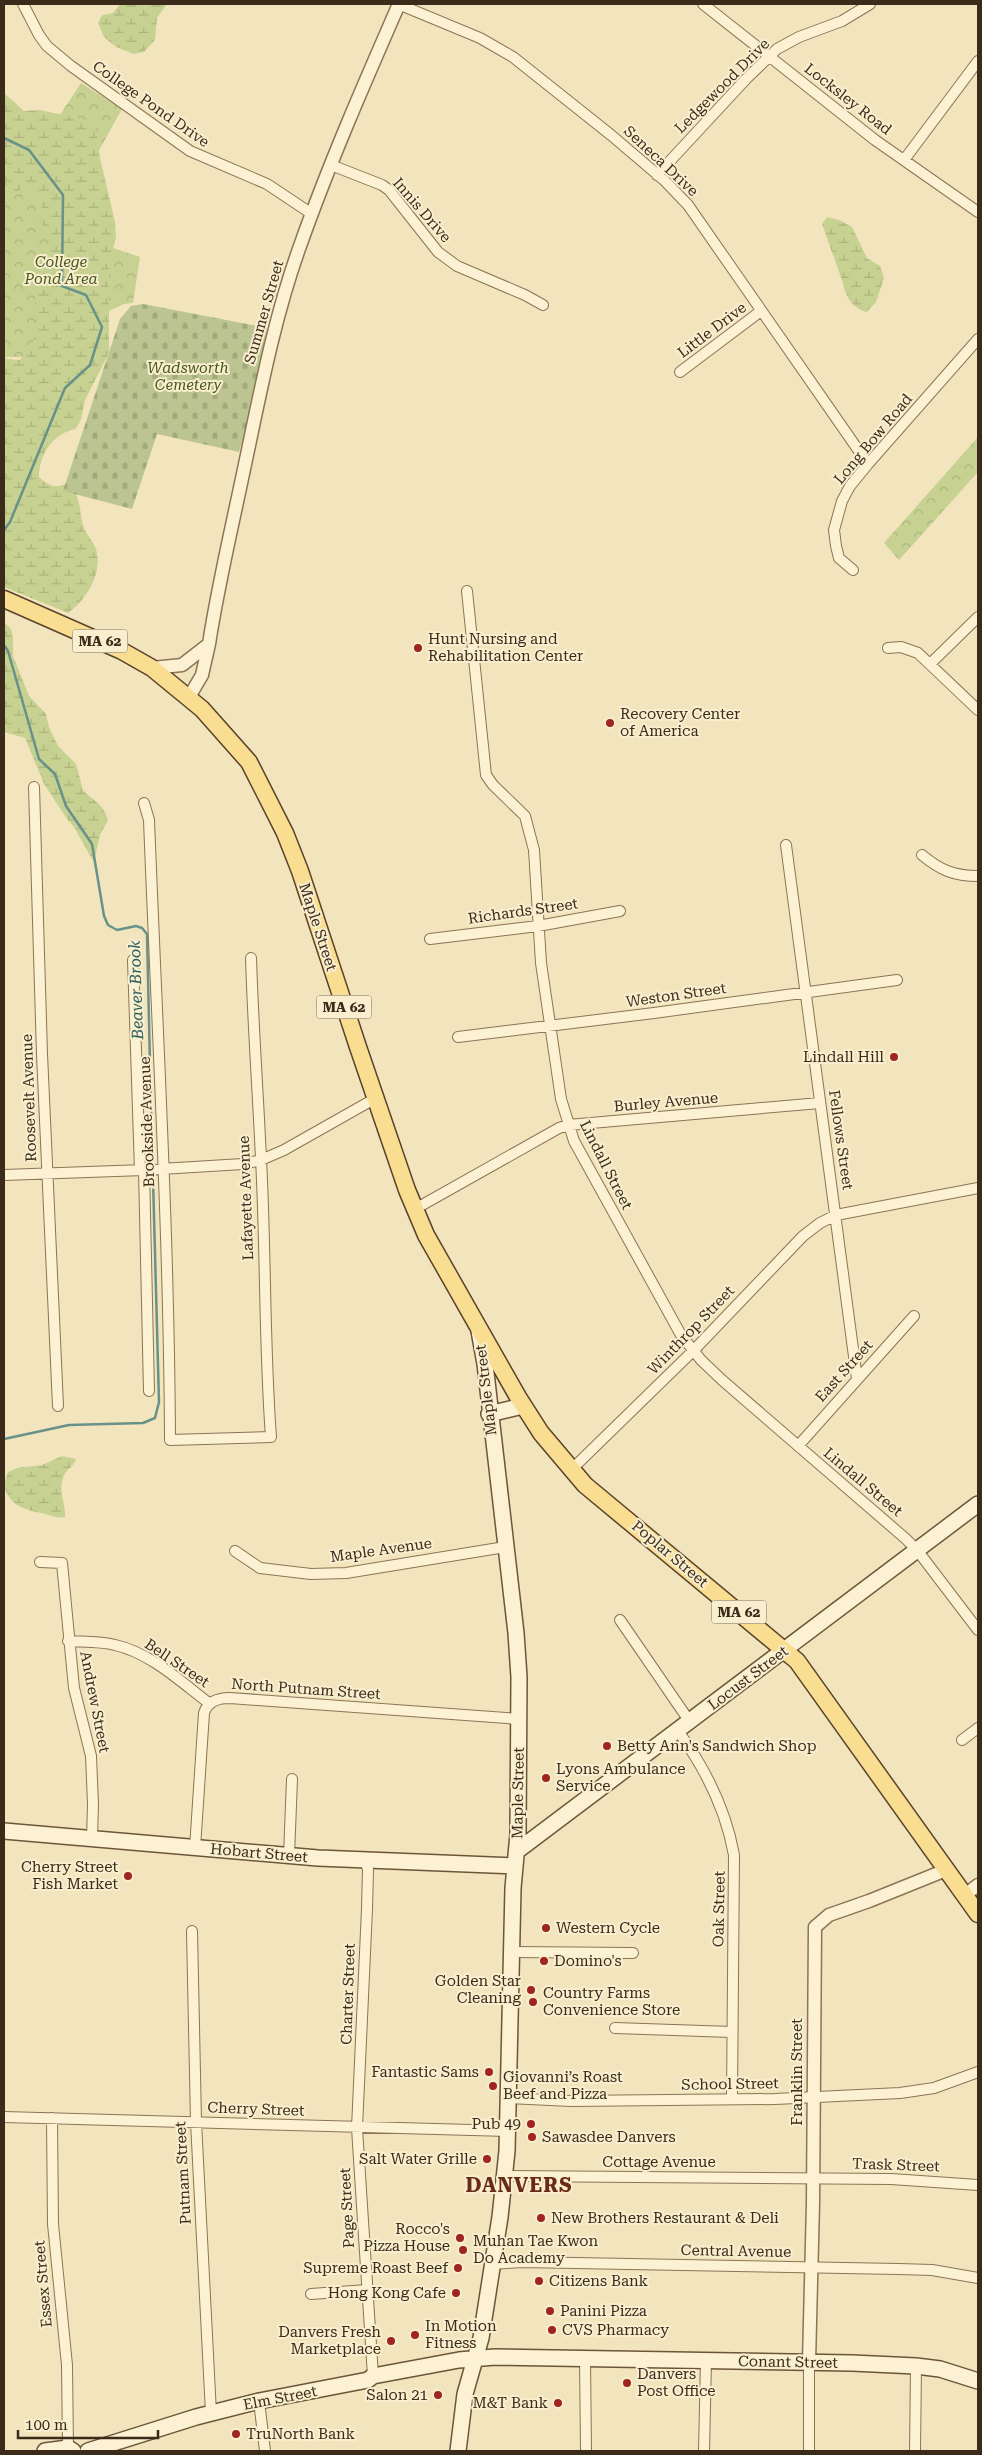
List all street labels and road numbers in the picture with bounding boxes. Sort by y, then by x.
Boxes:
street label: Ledgewood Drive [671,35,773,137]
street label: College Pond Drive [89,57,213,151]
street label: Locksley Road [801,59,895,139]
street label: Seneca Drive [620,122,702,200]
street label: Innis Drive [389,174,455,246]
street label: Summer Street [241,258,288,366]
street label: Little Drive [674,298,750,362]
street label: Long Bow Road [830,390,916,488]
road number: MA 62 [72,630,128,652]
street label: Maple Street [295,881,341,974]
street label: Richards Street [467,894,580,928]
street label: Weston Street [625,979,728,1011]
road number: MA 62 [316,996,372,1019]
street label: Roosevelt Avenue [18,1034,40,1162]
street label: Brookside Avenue [136,1056,158,1188]
street label: Burley Avenue [613,1088,719,1116]
street label: Fellows Street [825,1089,857,1192]
street label: Lindall Street [576,1117,636,1213]
street label: Lafayette Avenue [235,1135,257,1261]
street label: Winthrop Street [644,1281,738,1378]
street label: East Street [811,1336,877,1406]
street label: Maple Street [471,1343,501,1437]
street label: Lindall Street [820,1444,906,1521]
street label: Poplar Street [628,1517,712,1591]
street label: Maple Avenue [329,1534,433,1566]
road number: MA 62 [712,1600,766,1624]
street label: Bell Street [141,1635,213,1691]
street label: Locust Street [704,1642,792,1714]
street label: Andrew Street [76,1650,114,1755]
street label: North Putnam Street [231,1675,382,1703]
street label: Maple Street [508,1747,528,1839]
street label: Hobart Street [209,1840,309,1866]
street label: Oak Street [709,1870,729,1947]
street label: Charter Street [337,1943,359,2045]
street label: Franklin Street [788,2018,806,2126]
street label: School Street [681,2074,779,2094]
street label: Cherry Street [207,2098,305,2120]
street label: Putnam Street [171,2121,195,2225]
street label: Cottage Avenue [602,2153,716,2171]
street label: Trask Street [852,2154,940,2176]
street label: Page Street [336,2167,358,2249]
street label: Essex Street [30,2239,56,2328]
street label: Central Avenue [681,2241,791,2261]
street label: Conant Street [738,2352,839,2372]
street label: Elm Street [242,2382,319,2414]

